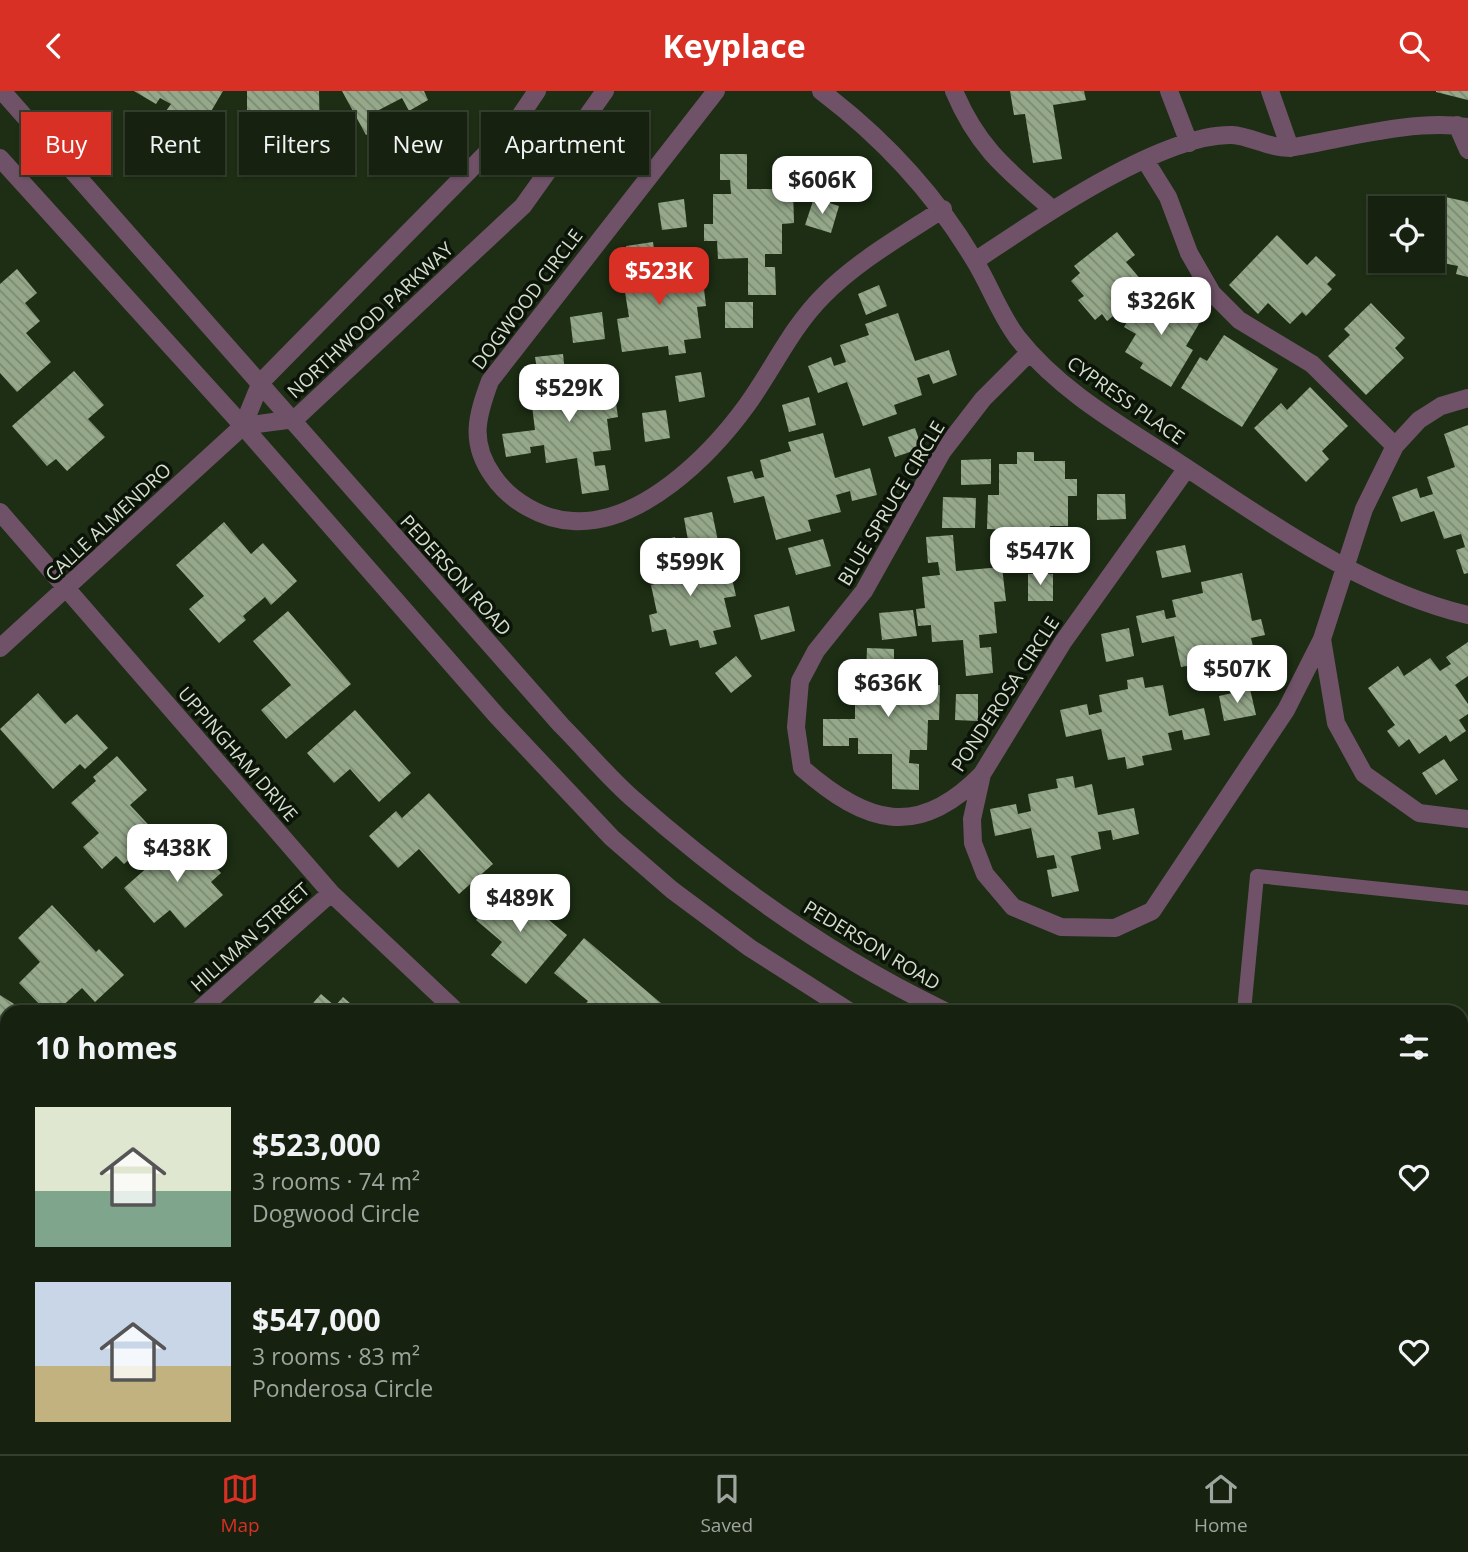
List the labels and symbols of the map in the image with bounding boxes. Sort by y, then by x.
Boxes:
pin: $606K [773,157,871,216]
street label: DOGWOOD CIRCLE [466,223,588,375]
street label: NORTHWOOD PARKWAY [281,236,459,404]
pin: $523K [610,247,708,307]
pin: $326K [1112,278,1210,337]
street label: CYPRESS PLACE [1062,350,1190,450]
pin: $529K [520,365,618,424]
street label: BLUE SPRUCE CIRCLE [831,416,951,590]
street label: CALLE ALMENDRO [39,457,177,587]
street label: PEDERSON ROAD [395,509,517,641]
pin: $547K [991,527,1089,587]
pin: $599K [641,539,739,598]
street label: PONDEROSA CIRCLE [945,611,1065,777]
pin: $507K [1188,645,1286,705]
pin: $636K [839,659,937,719]
street label: UPPINGHAM DRIVE [172,681,304,827]
pin: $438K [128,825,226,884]
pin: $489K [471,875,569,934]
street label: HILLMAN STREET [185,876,315,997]
street label: PEDERSON ROAD [799,894,945,996]

